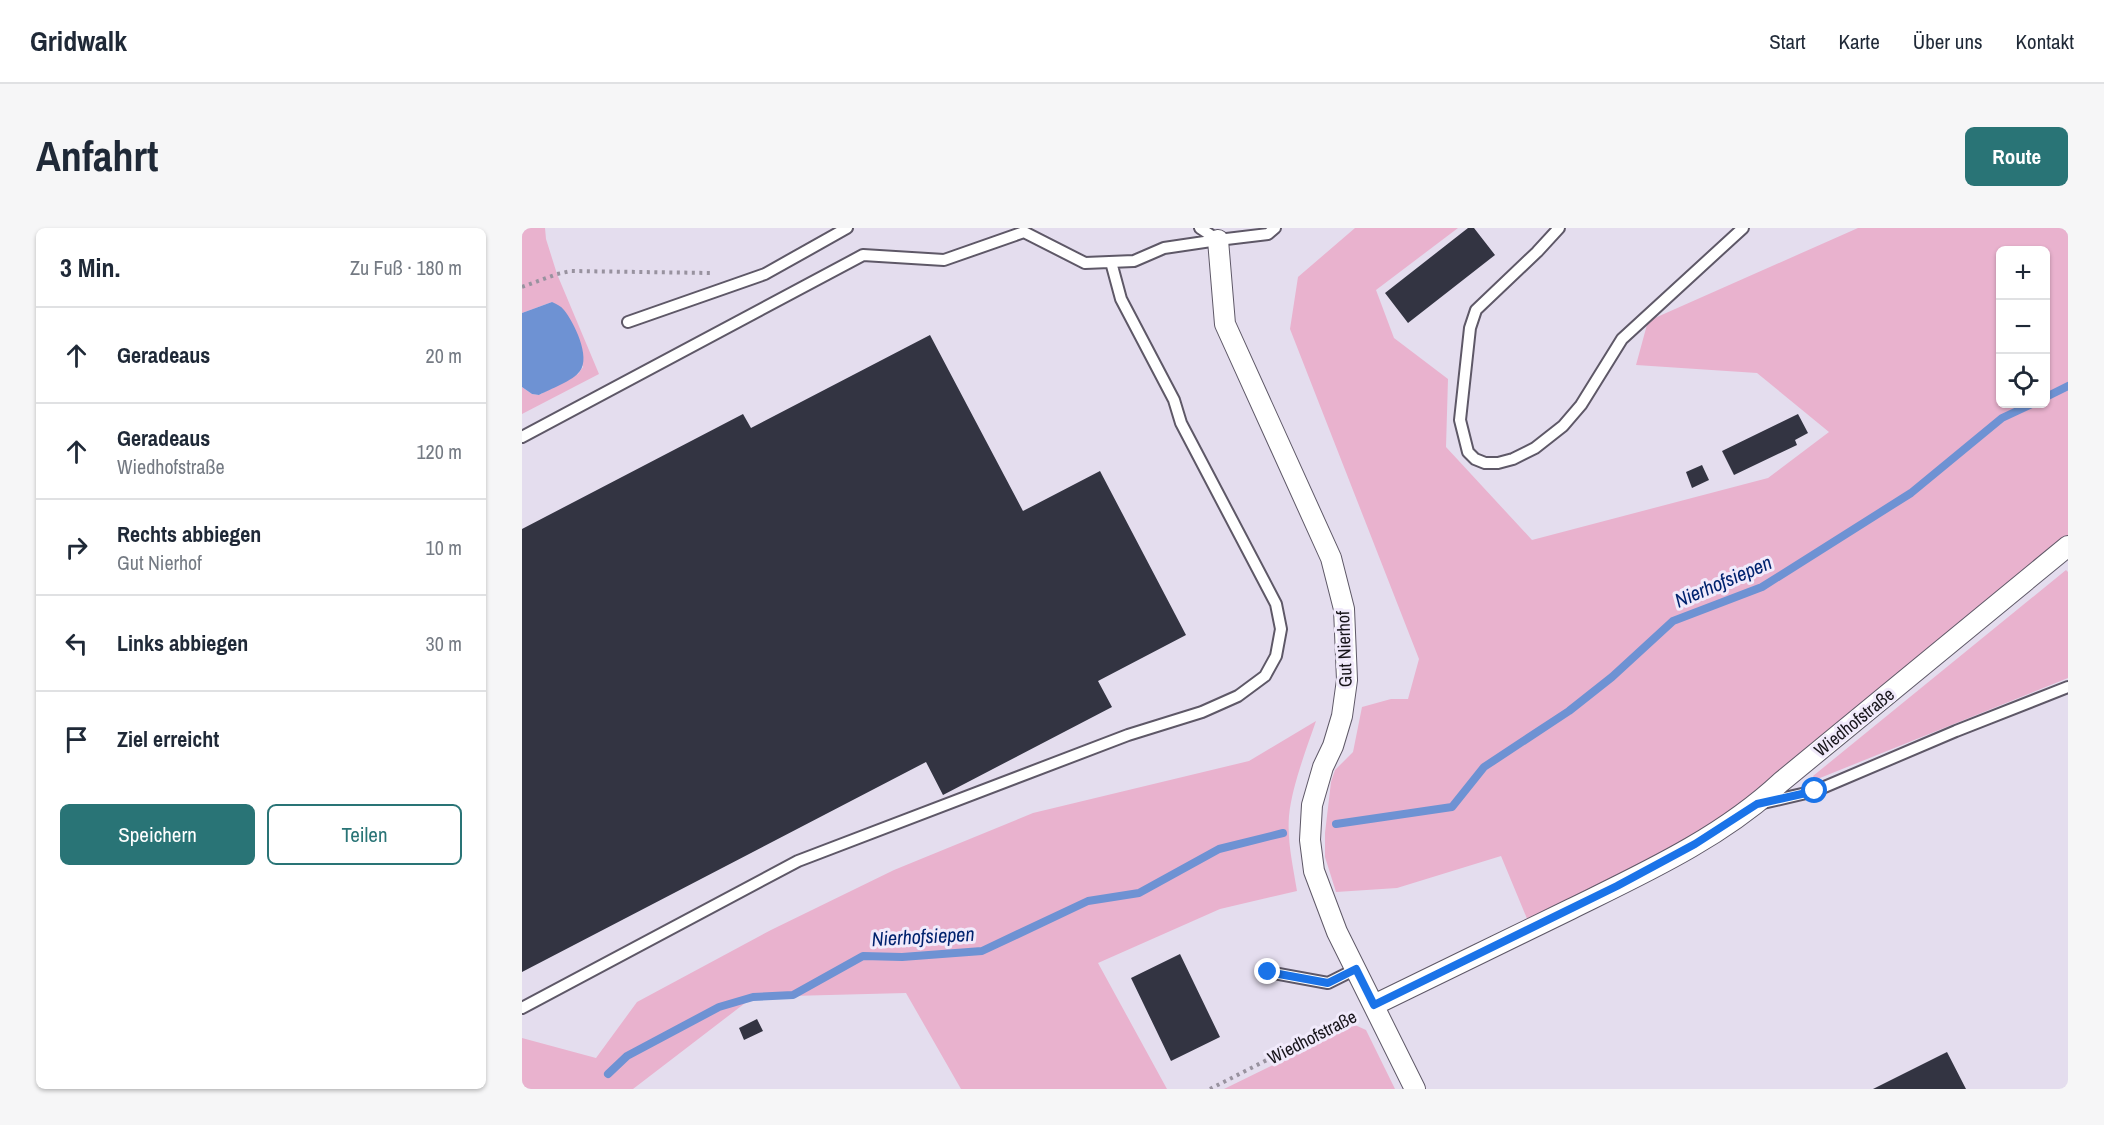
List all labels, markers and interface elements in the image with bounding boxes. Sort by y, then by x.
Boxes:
text: Gridwalk [30,22,127,60]
text: Start [1769,27,1806,56]
text: Karte [1839,27,1880,56]
text: Über uns [1913,27,1983,56]
text: Kontakt [2016,27,2074,56]
button: Route [1965,127,2068,186]
text: Anfahrt [36,128,158,184]
map controls [1996,246,2050,408]
button: + [1996,246,2050,300]
text: 3 Min. [60,250,120,285]
text: Zu Fuß · 180 m [350,254,462,281]
button: − [1996,300,2050,354]
icon: ahead [60,339,93,372]
text: Geradeaus [117,340,210,370]
text: 20 m [426,342,462,369]
button: locate [1996,354,2050,408]
text: Geradeaus [117,423,210,453]
icon: ahead [60,435,93,468]
text: 120 m [416,438,462,465]
text: Wiedhofstraße [117,453,225,480]
text: Rechts abbiegen [117,519,261,549]
icon: right [60,531,93,564]
text: 10 m [426,534,462,561]
water label: Nierhofsiepen [1670,548,1776,614]
text: Gut Nierhof [117,549,202,576]
street label: Gut Nierhof [1330,610,1358,688]
icon: left [60,627,93,660]
text: Links abbiegen [117,628,248,658]
text: 30 m [426,630,462,657]
street label: Wiedhofstraße [1809,682,1899,762]
icon: arrive [60,723,93,756]
text: Ziel erreicht [117,724,219,754]
route start [1801,777,1827,803]
button: Speichern [60,804,255,865]
button: Teilen [267,804,462,865]
water label: Nierhofsiepen [871,920,975,952]
route end [1254,958,1280,984]
street label: Wiedhofstraße [1263,1004,1361,1070]

